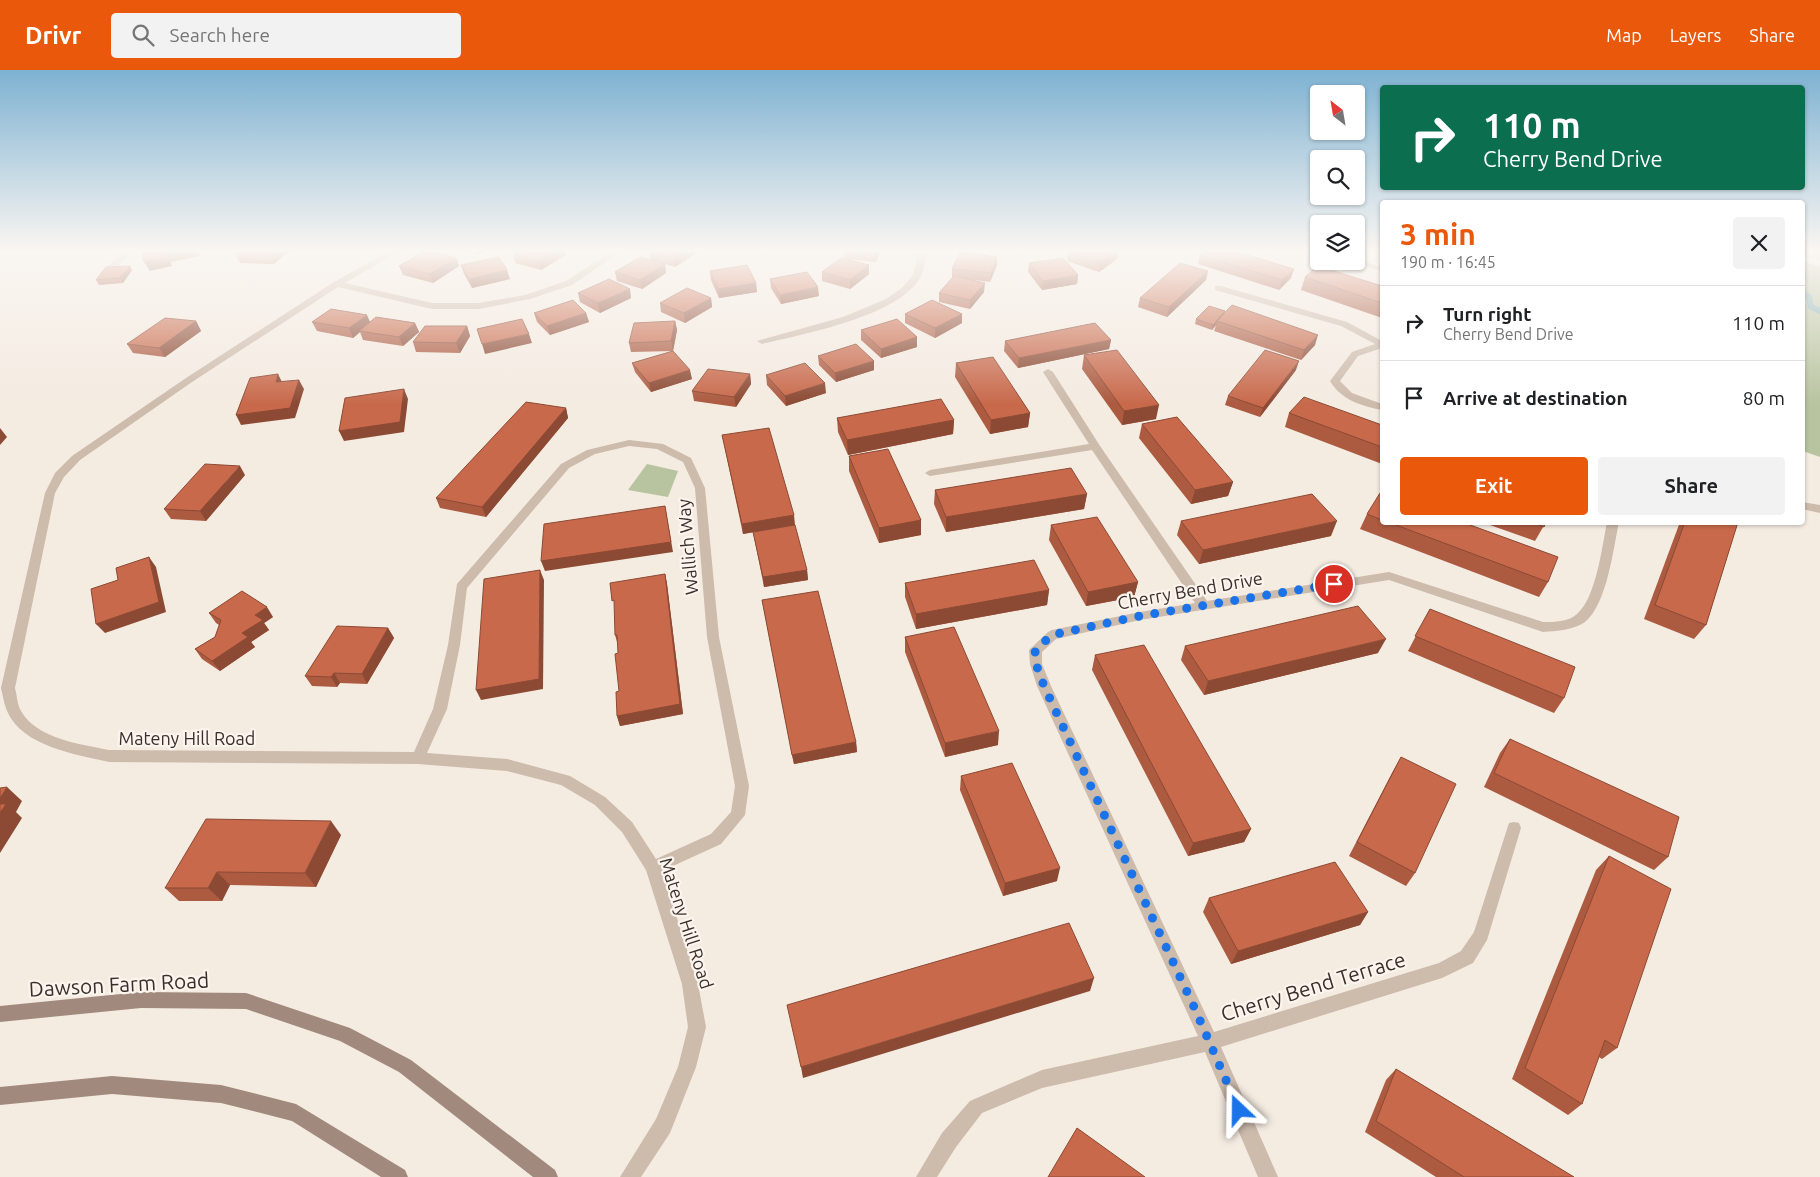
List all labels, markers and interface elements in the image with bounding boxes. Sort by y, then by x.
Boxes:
search box [111,13,461,58]
icon: search [129,21,157,49]
text: Drivr [25,22,81,49]
text: Search here [169,24,270,46]
text: Map [1606,25,1642,45]
text: Layers [1670,25,1721,45]
text: Share [1749,25,1795,45]
north arrow [1310,85,1365,140]
map controls [1310,85,1365,270]
icon: right [1400,105,1465,170]
text: 110 m [1483,105,1581,145]
text: Cherry Bend Drive [1483,146,1663,171]
button: search [1310,150,1365,205]
button: layers [1310,215,1365,270]
text: 3 min [1400,217,1476,251]
button: close [1733,217,1785,269]
text: 190 m · 16:45 [1400,253,1496,271]
text: Turn right [1443,303,1531,325]
icon: right [1400,309,1428,337]
text: 110 m [1732,312,1785,334]
text: Cherry Bend Drive [1443,325,1574,343]
icon: arrive [1400,384,1428,412]
text: Arrive at destination [1443,387,1628,409]
text: 80 m [1743,387,1785,409]
button: Exit [1400,457,1588,515]
button: Share [1598,457,1785,515]
street label: Wallich Way [673,498,701,596]
pin [1313,563,1355,605]
street label: Cherry Bend Drive [1116,567,1264,613]
icon: arrive [1320,570,1348,598]
street label: Mateny Hill Road [119,728,255,748]
street label: Mateny Hill Road [656,855,718,991]
street label: Cherry Bend Terrace [1218,946,1408,1026]
street label: Dawson Farm Road [28,967,210,1001]
position arrow [1212,1083,1264,1135]

